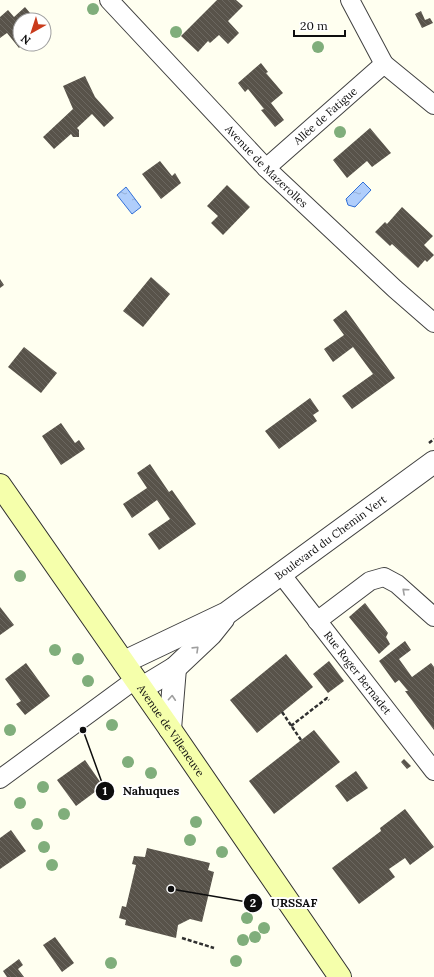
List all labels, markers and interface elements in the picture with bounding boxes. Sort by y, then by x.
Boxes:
north arrow [12,12,52,52]
scale bar [294,12,345,38]
text: 20 m [300,18,328,33]
text: N [18,31,33,48]
street label: Allée de Fatigue [290,84,360,148]
street label: Avenue de Mazerolles [222,121,311,211]
street label: Boulevard du Chemin Vert [272,492,390,583]
one-way arrow [402,588,410,595]
street label: Rue Roger Bernadet [321,628,395,718]
one-way arrow [191,646,199,654]
street label: Avenue de Villeneuve [134,681,207,779]
one-way arrow [168,695,177,702]
callout: Nahuques [95,779,187,803]
text: 1 [103,783,108,798]
text: Nahuques [123,783,179,798]
callout: URSSAF [243,891,326,915]
text: 2 [250,895,256,910]
text: URSSAF [271,895,317,910]

